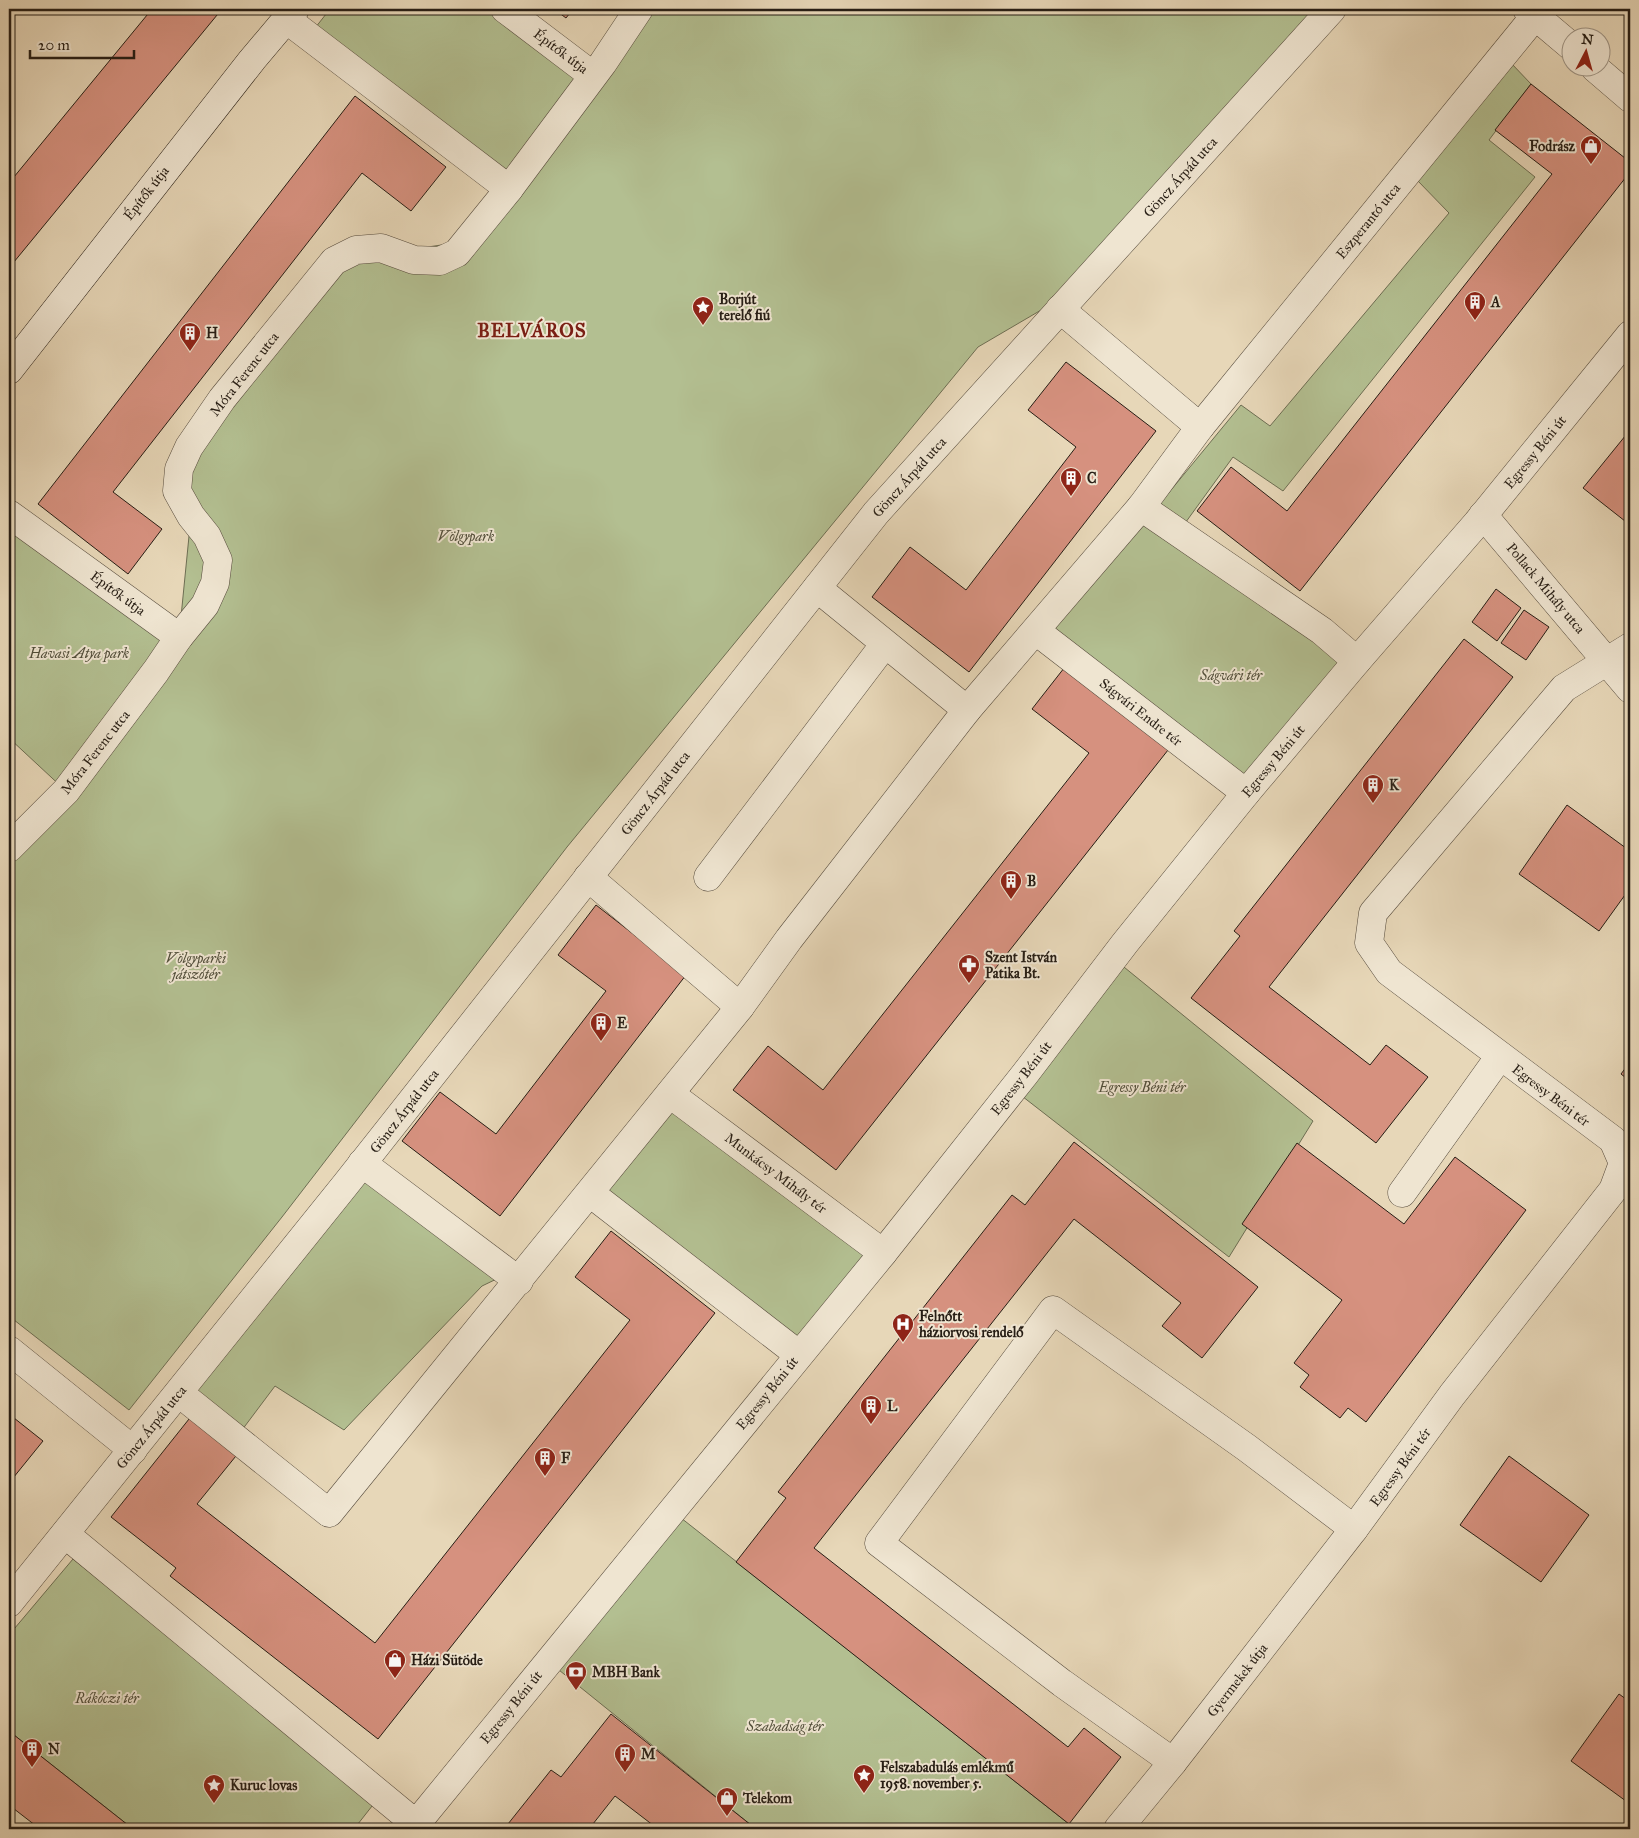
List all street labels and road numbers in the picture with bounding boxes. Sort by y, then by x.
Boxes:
street label: Építők útja [530,24,593,78]
street label: Göncz Árpád utca [1138,132,1221,221]
street label: Építők útja [118,162,173,224]
street label: Eszperantó utca [1333,180,1404,263]
street label: Móra Ferenc utca [206,329,283,420]
street label: Egressy Béni út [1501,412,1570,492]
street label: Göncz Árpád utca [867,432,950,521]
street label: Pollack Mihály utca [1503,540,1589,637]
street label: Építők útja [87,566,150,619]
street label: Ságvári Endre tér [1096,675,1186,750]
street label: Móra Ferenc utca [57,707,134,798]
street label: Egressy Béni út [1238,722,1309,801]
street label: Göncz Árpád utca [616,746,694,839]
street label: Egressy Béni út [987,1038,1056,1119]
street label: Egressy Béni tér [1508,1061,1594,1131]
street label: Göncz Árpád utca [365,1064,443,1157]
street label: Munkácsy Mihály tér [721,1129,831,1218]
street label: Egressy Béni út [733,1353,802,1433]
street label: Göncz Árpád utca [111,1381,190,1472]
street label: Egressy Béni tér [1366,1424,1435,1510]
street label: Gyermekek útja [1203,1640,1271,1720]
street label: Egressy Béni út [477,1667,546,1747]

